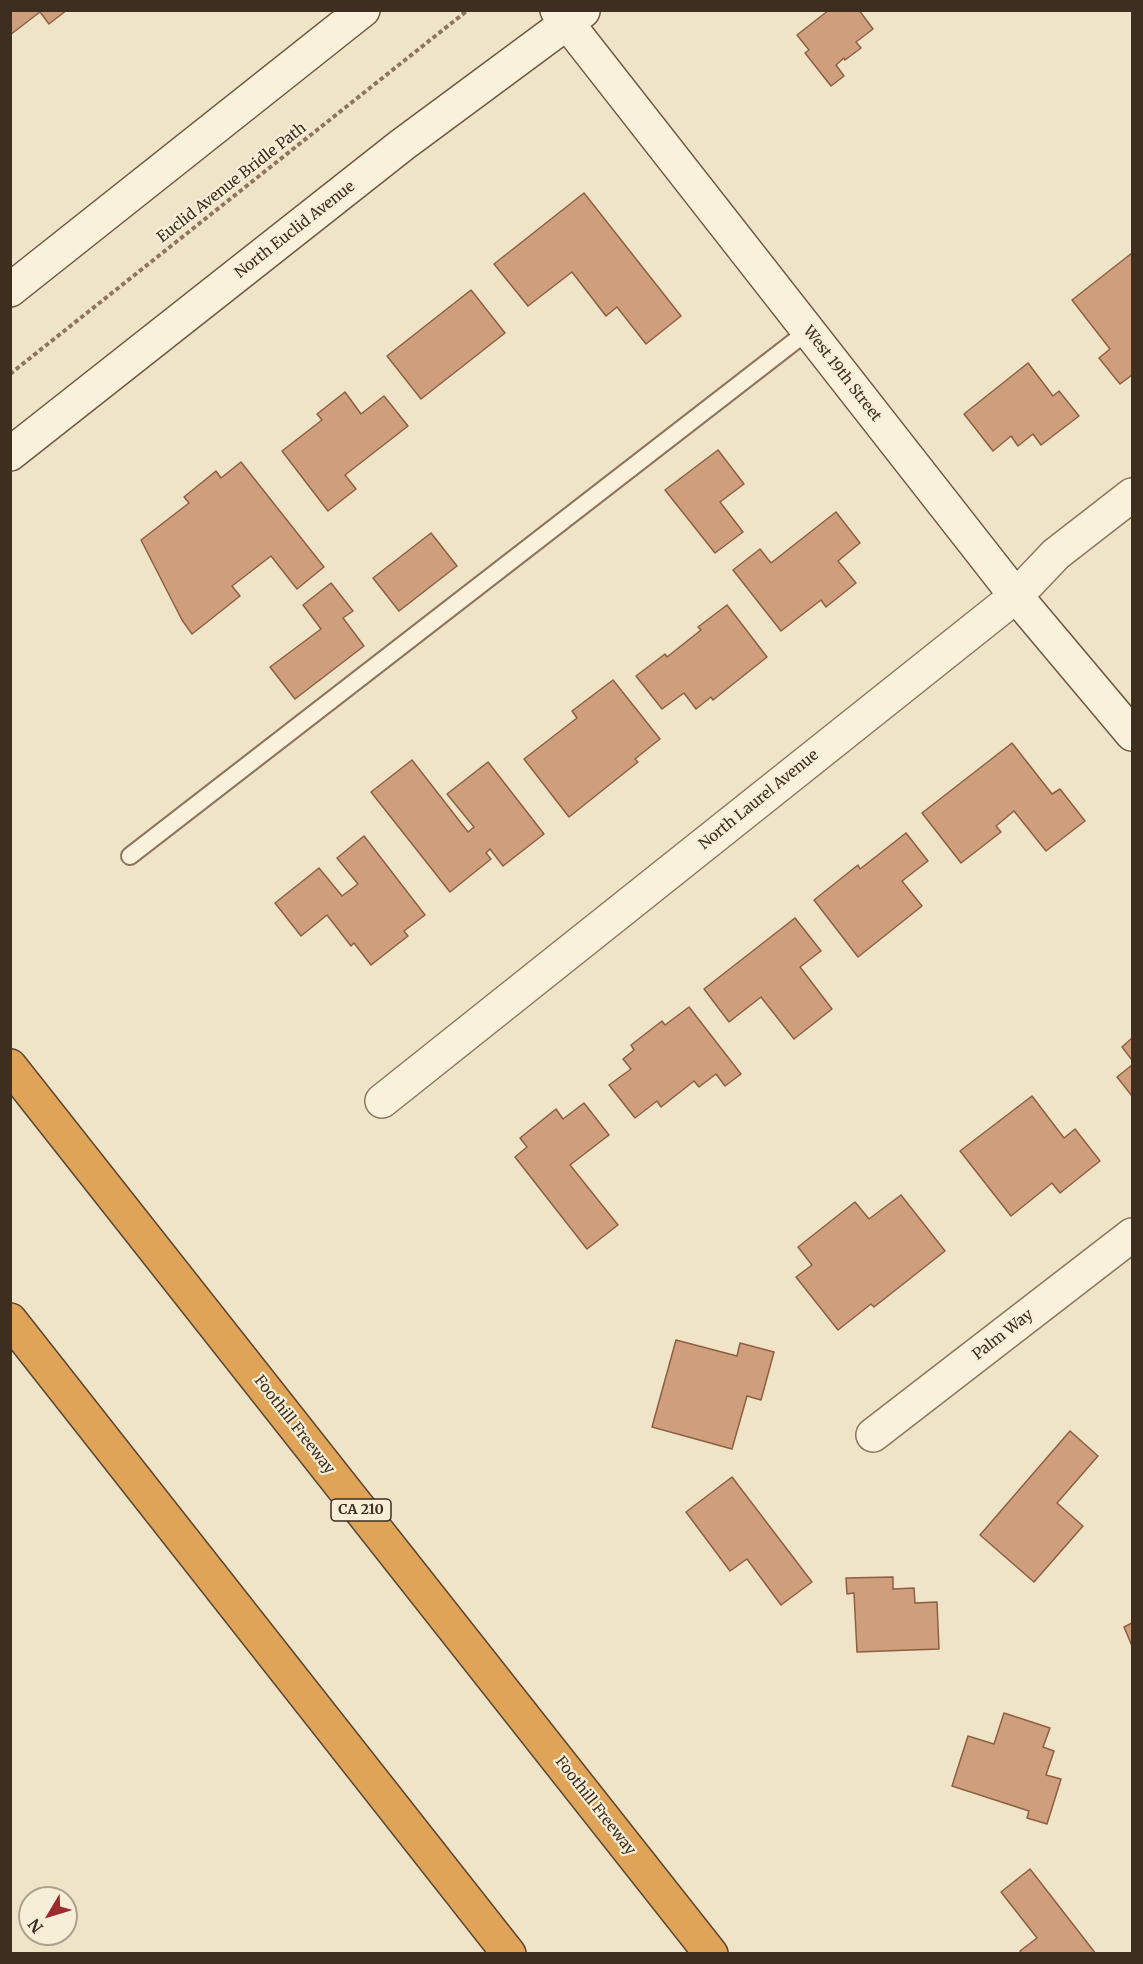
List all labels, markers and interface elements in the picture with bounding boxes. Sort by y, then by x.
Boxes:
street label: Euclid Avenue Bridle Path [154,119,310,247]
street label: North Euclid Avenue [232,178,358,282]
street label: West 19th Street [799,323,885,425]
street label: North Laurel Avenue [696,746,822,854]
street label: Palm Way [969,1306,1037,1364]
street label: Foothill Freeway [250,1372,338,1478]
road number: CA 210 [331,1499,391,1521]
street label: Foothill Freeway [551,1753,639,1859]
north arrow [18,1886,78,1946]
text: N [24,1915,47,1937]

